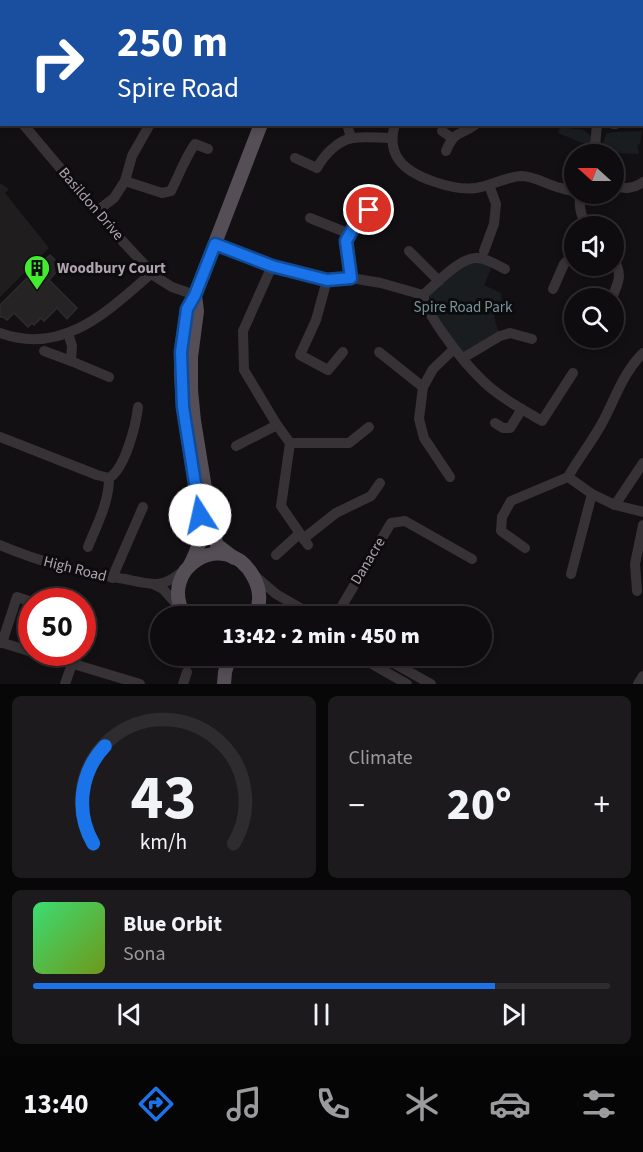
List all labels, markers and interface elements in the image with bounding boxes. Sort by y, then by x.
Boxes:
text: 250 m [117,13,228,73]
icon: right [18,24,96,102]
text: Spire Road [117,69,239,108]
north arrow [564,144,624,204]
map controls [564,144,624,348]
street label: Basildon Drive [53,163,129,245]
pin [343,184,394,235]
icon: arrive [352,193,385,226]
button: sound [564,216,624,276]
building icon: Woodbury Court [22,253,52,291]
place label: Woodbury Court [57,258,166,279]
button: search [564,288,624,348]
park label: Spire Road Park [414,297,513,318]
position arrow [168,483,232,547]
street label: Danacre [346,533,390,589]
street label: High Road [41,551,109,587]
speed limit sign: 50 [18,588,96,666]
text: 13:42 · 2 min · 450 m [222,620,420,652]
text: Climate [349,744,413,772]
text: 43 [131,754,197,843]
text: 20° [447,773,512,837]
text: − [349,782,365,829]
text: + [594,782,610,829]
text: km/h [140,827,188,858]
text: Blue Orbit [123,908,222,940]
text: Sona [123,940,166,968]
icon: previous [113,998,146,1031]
icon: pause [305,998,338,1031]
icon: next [497,998,530,1031]
icon: directions [135,1083,177,1125]
icon: music [223,1083,265,1125]
icon: phone [312,1083,354,1125]
icon: climate [401,1083,443,1125]
icon: car [489,1083,531,1125]
icon: filters [578,1083,620,1125]
text: 13:40 [23,1085,88,1124]

